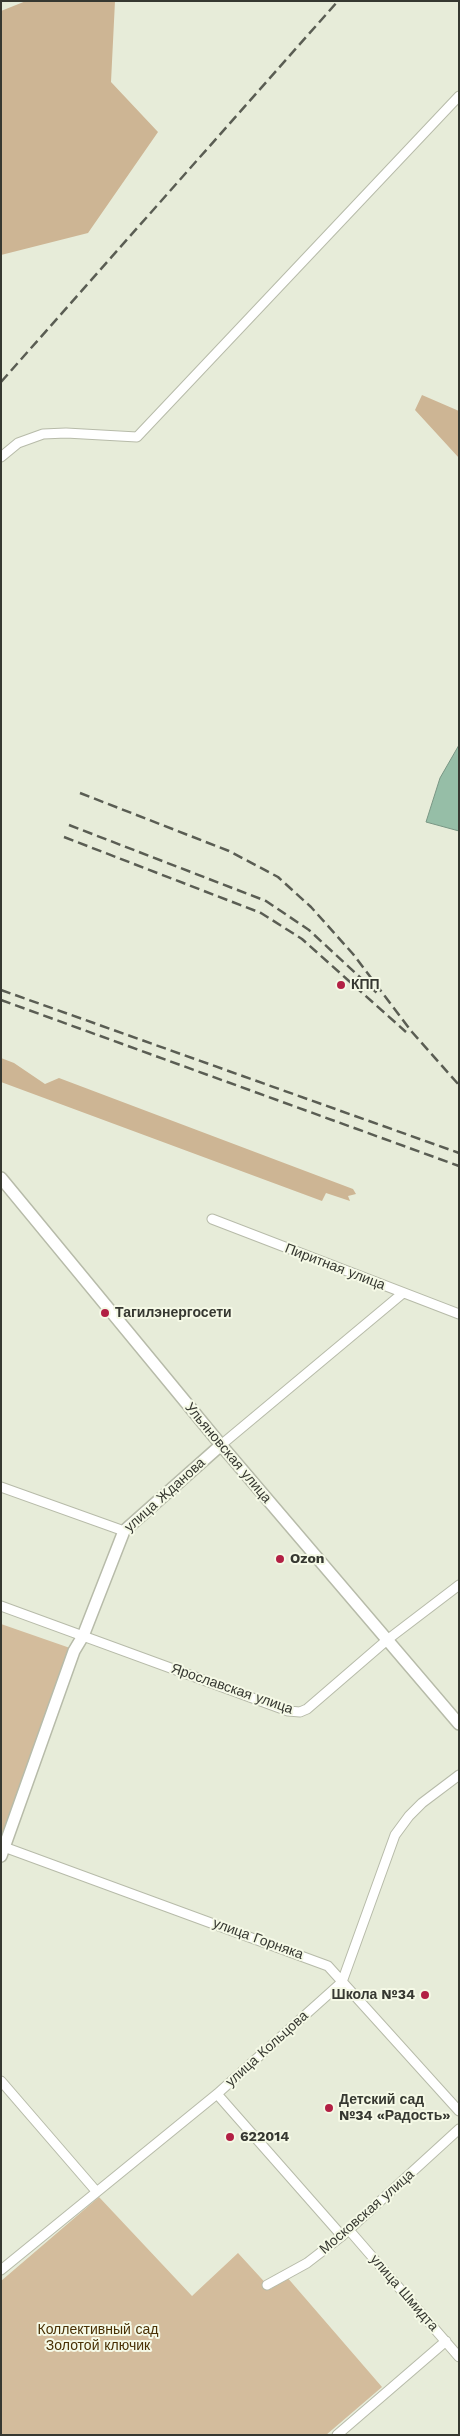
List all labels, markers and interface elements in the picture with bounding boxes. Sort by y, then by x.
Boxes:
place label: КПП [351,977,380,993]
marker: КПП [335,979,347,991]
street label: Пиритная улица [282,1240,388,1294]
place label: Тагилэнергосети [115,1305,232,1321]
marker: Тагилэнергосети [99,1307,111,1319]
street label: Ульяновская улица [181,1399,275,1507]
street label: улица Жданова [121,1454,209,1536]
place label: Ozon [290,1551,325,1567]
marker: Ozon [274,1553,286,1565]
street label: Ярославская улица [169,1660,295,1718]
street label: улица Горняка [210,1915,306,1963]
place label: Школа №34 [332,1987,415,2003]
marker: Школа №34 [419,1989,431,2001]
street label: улица Кольцова [222,2008,312,2090]
place label: Детский сад №34 «Радость» [339,2092,450,2124]
marker: Детский сад №34 «Радость» [323,2102,335,2114]
place label: 622014 [240,2129,289,2145]
marker: 622014 [224,2131,236,2143]
street label: Московская улица [316,2166,418,2258]
street label: улица Шмидта [366,2251,442,2335]
park label: Коллективный сад Золотой ключик [37,2322,159,2354]

